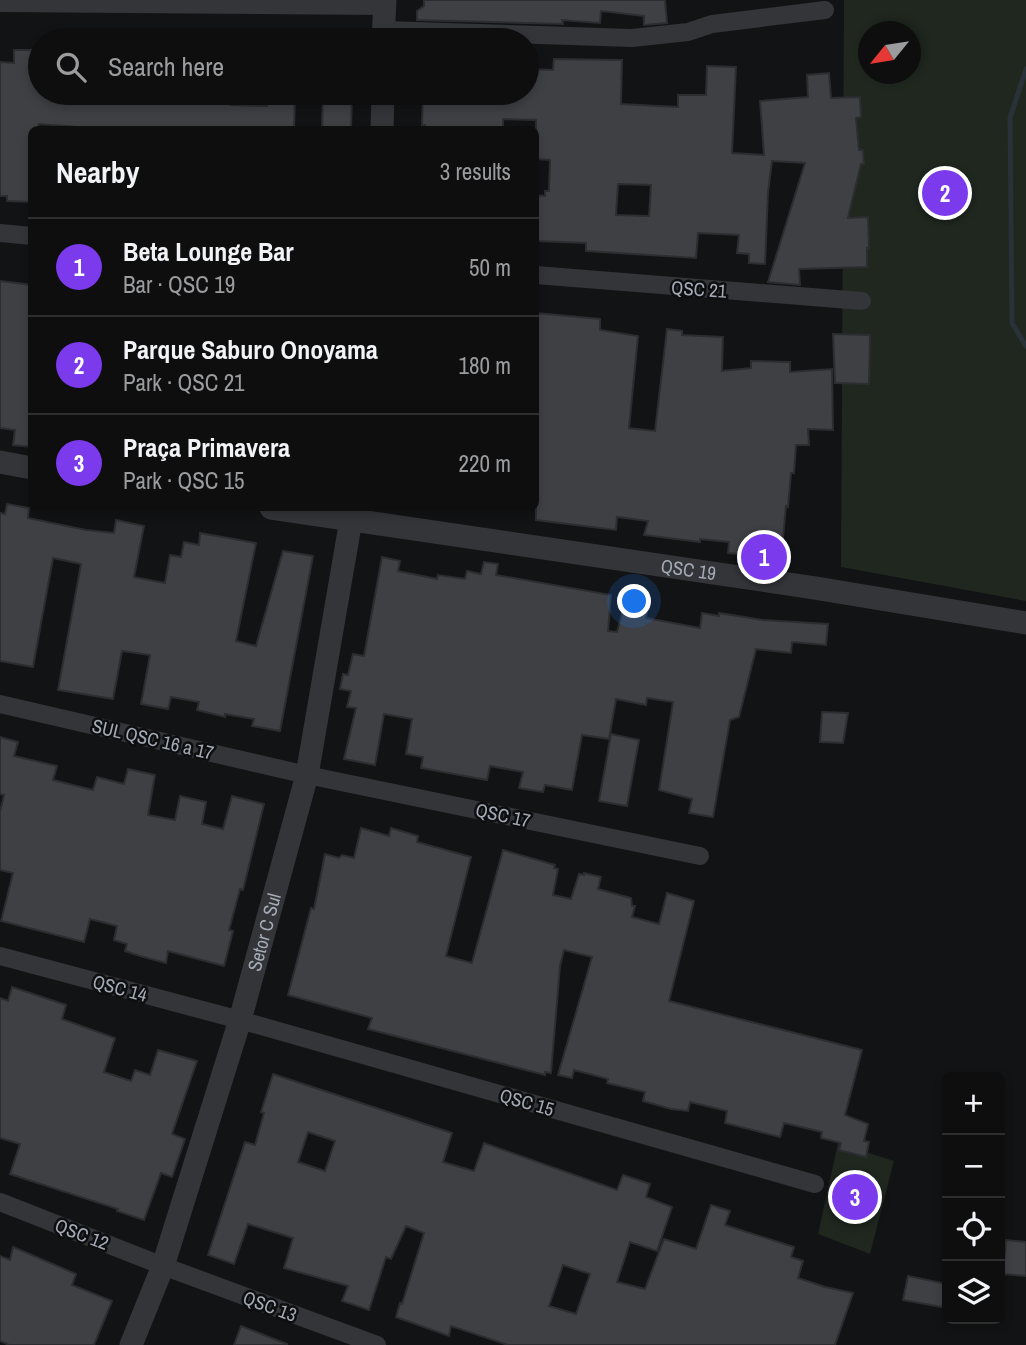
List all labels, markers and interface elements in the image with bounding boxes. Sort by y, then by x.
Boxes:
north arrow [858,21,921,84]
search box [28,28,539,105]
icon: search [52,48,90,86]
text: Search here [108,49,224,84]
text: Nearby [56,152,139,192]
text: 3 results [440,156,511,187]
pin: 2 [922,167,968,219]
text: Beta Lounge Bar [123,234,294,269]
text: 1 [74,252,84,283]
text: 50 m [469,252,511,283]
text: Bar · QSC 19 [123,269,235,300]
street label: QSC 21 [670,274,728,304]
text: Parque Saburo Onoyama [123,332,378,367]
text: 2 [74,350,84,381]
text: 180 m [459,350,511,381]
text: Park · QSC 21 [123,367,245,398]
text: Praça Primavera [123,430,290,465]
text: 3 [74,448,84,479]
text: 220 m [459,448,511,479]
text: Park · QSC 15 [123,465,245,496]
pin: 1 [741,531,787,583]
street label: QSC 19 [659,553,718,586]
your location [617,584,651,618]
street label: SUL QSC 16 a 17 [90,712,217,766]
street label: QSC 17 [473,797,533,834]
street label: Setor C Sul [241,890,287,974]
street label: QSC 14 [90,968,150,1008]
map controls [942,1072,1005,1324]
button: + [942,1072,1005,1135]
street label: QSC 15 [497,1082,558,1122]
button: − [942,1135,1005,1198]
pin: 3 [832,1171,878,1223]
button: locate [942,1198,1005,1261]
street label: QSC 12 [51,1212,113,1256]
button: layers [942,1261,1005,1324]
street label: QSC 13 [240,1284,300,1328]

